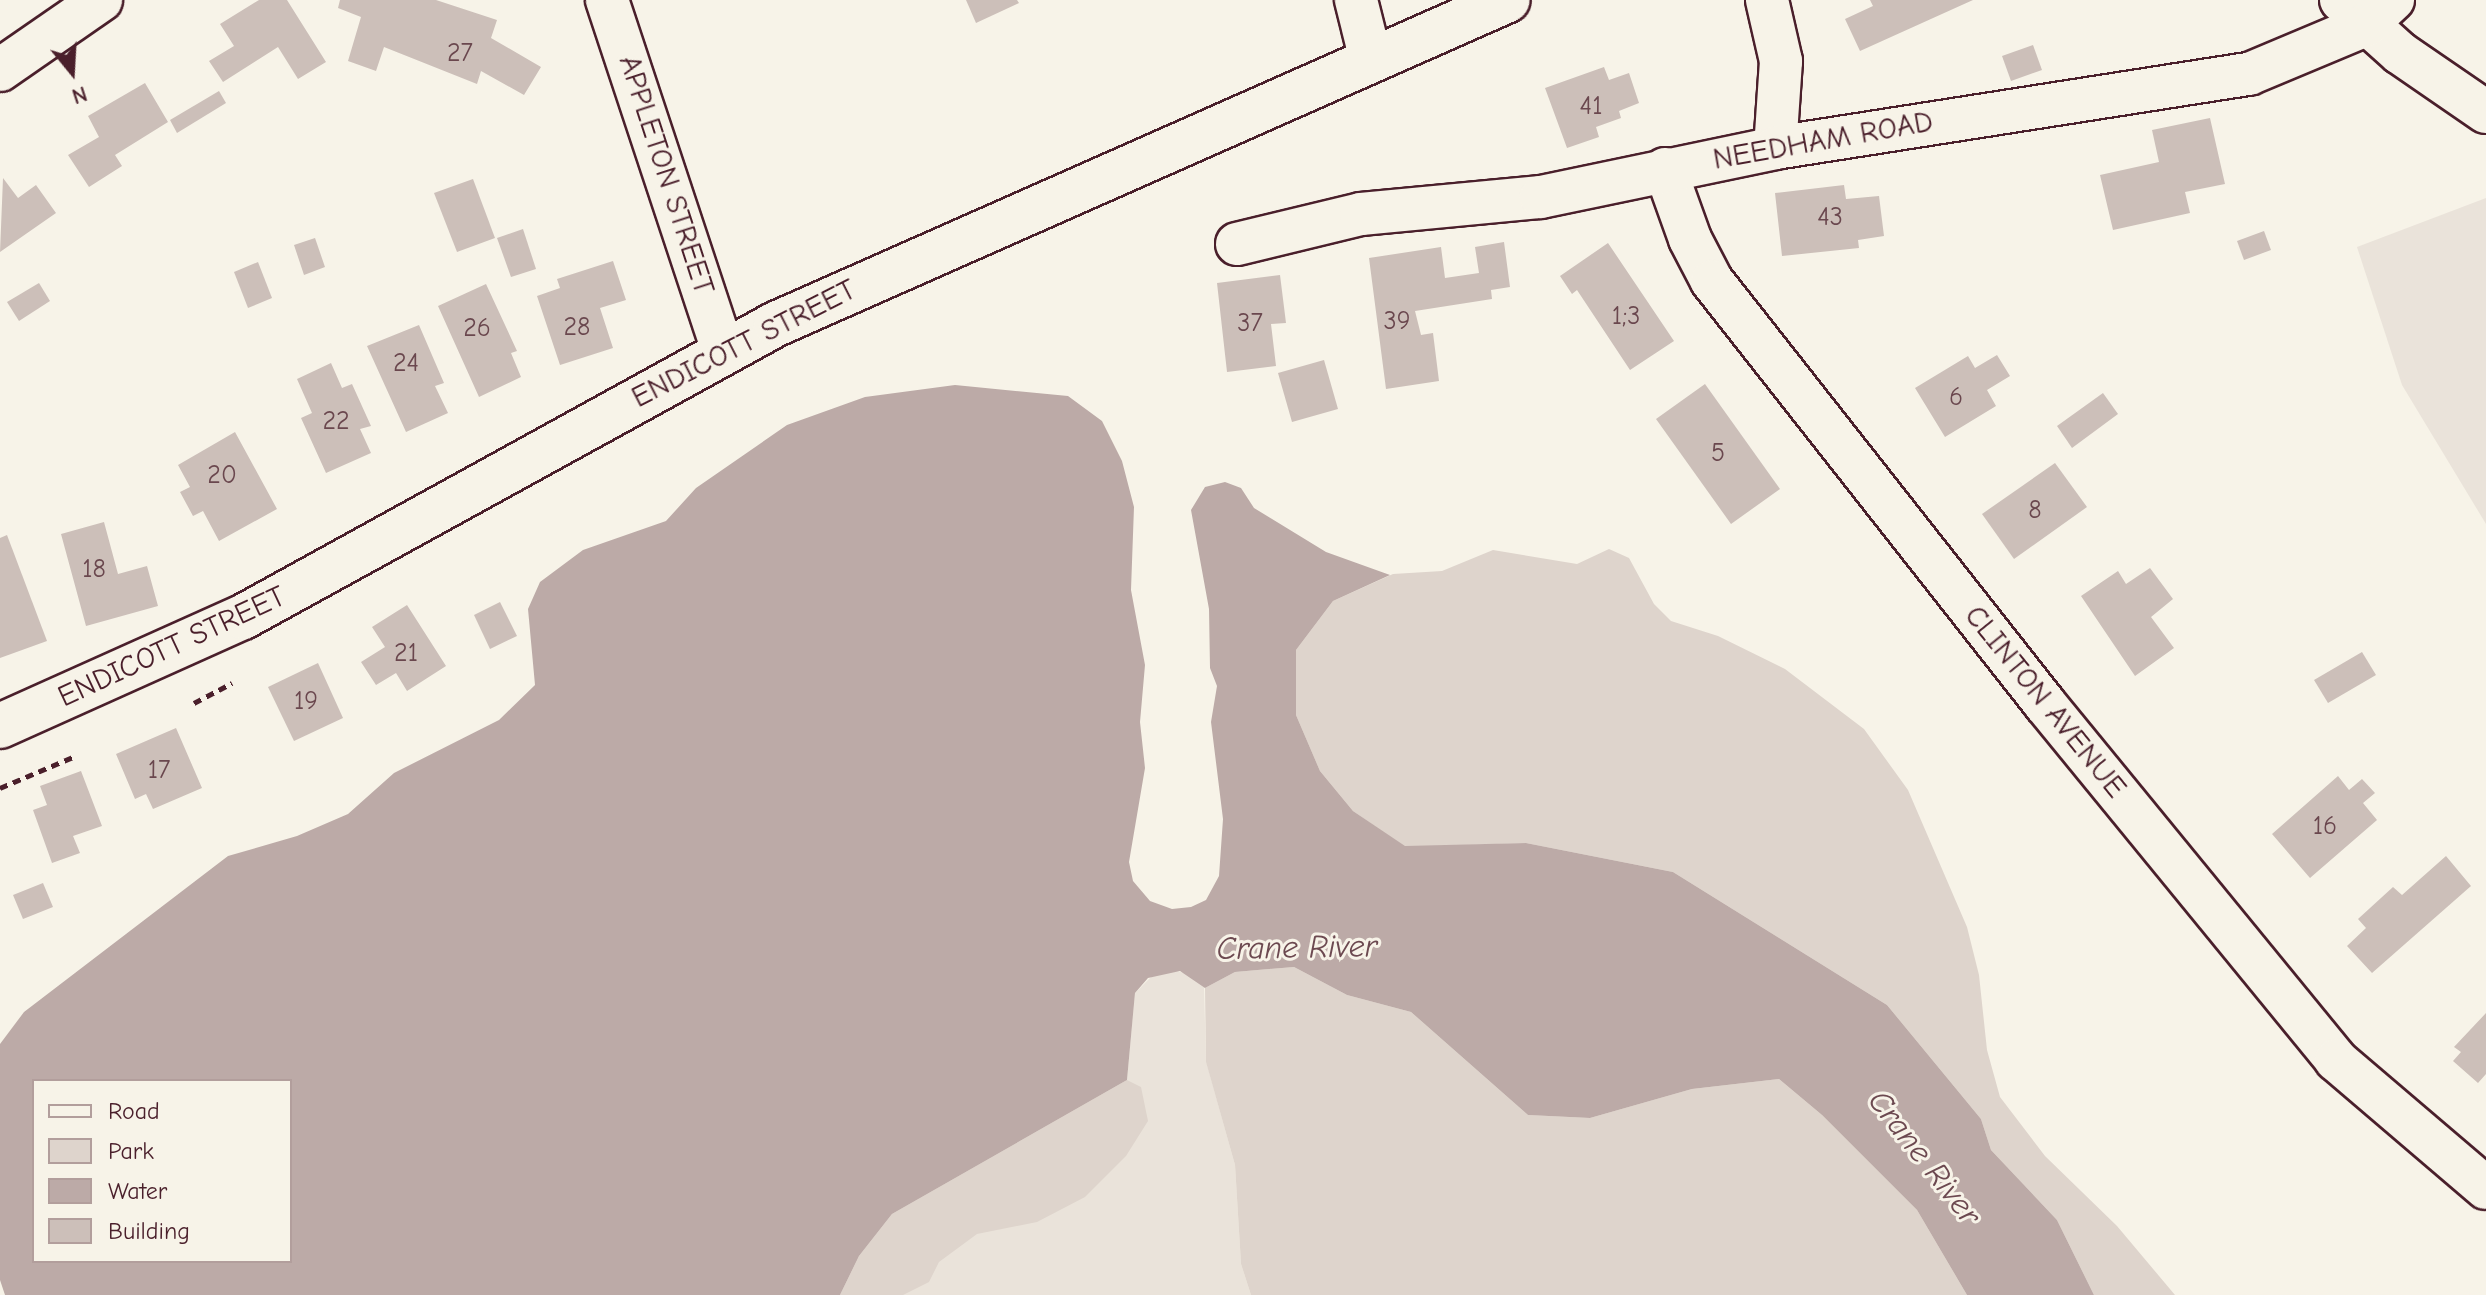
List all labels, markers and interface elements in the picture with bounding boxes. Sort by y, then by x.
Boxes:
north arrow [32,32,112,112]
house number: 27 [447,38,473,70]
street label: APPLETON STREET [610,51,722,299]
text: N [69,80,90,109]
house number: 41 [1580,91,1602,123]
street label: NEEDHAM ROAD [1710,104,1936,178]
house number: 43 [1817,202,1843,234]
street label: ENDICOTT STREET [626,272,862,416]
house number: 1;3 [1612,301,1640,333]
house number: 39 [1384,306,1410,338]
house number: 37 [1237,308,1263,340]
house number: 28 [564,312,590,344]
house number: 26 [463,313,491,345]
house number: 24 [393,348,419,380]
house number: 6 [1949,382,1963,414]
house number: 22 [322,406,350,438]
house number: 5 [1711,438,1725,470]
house number: 20 [207,460,237,492]
house number: 8 [2028,495,2042,527]
house number: 18 [82,554,106,586]
street label: ENDICOTT STREET [53,579,291,715]
street label: CLINTON AVENUE [1956,599,2134,805]
house number: 21 [394,638,418,670]
house number: 19 [294,686,318,718]
house number: 17 [148,755,170,787]
house number: 16 [2313,811,2337,843]
water label: Crane River [1216,927,1378,969]
legend [32,1079,292,1263]
water label: Crane River [1859,1083,1989,1233]
text: Road [108,1097,160,1125]
text: Park [108,1137,154,1165]
text: Water [108,1177,167,1205]
text: Building [108,1217,190,1245]

